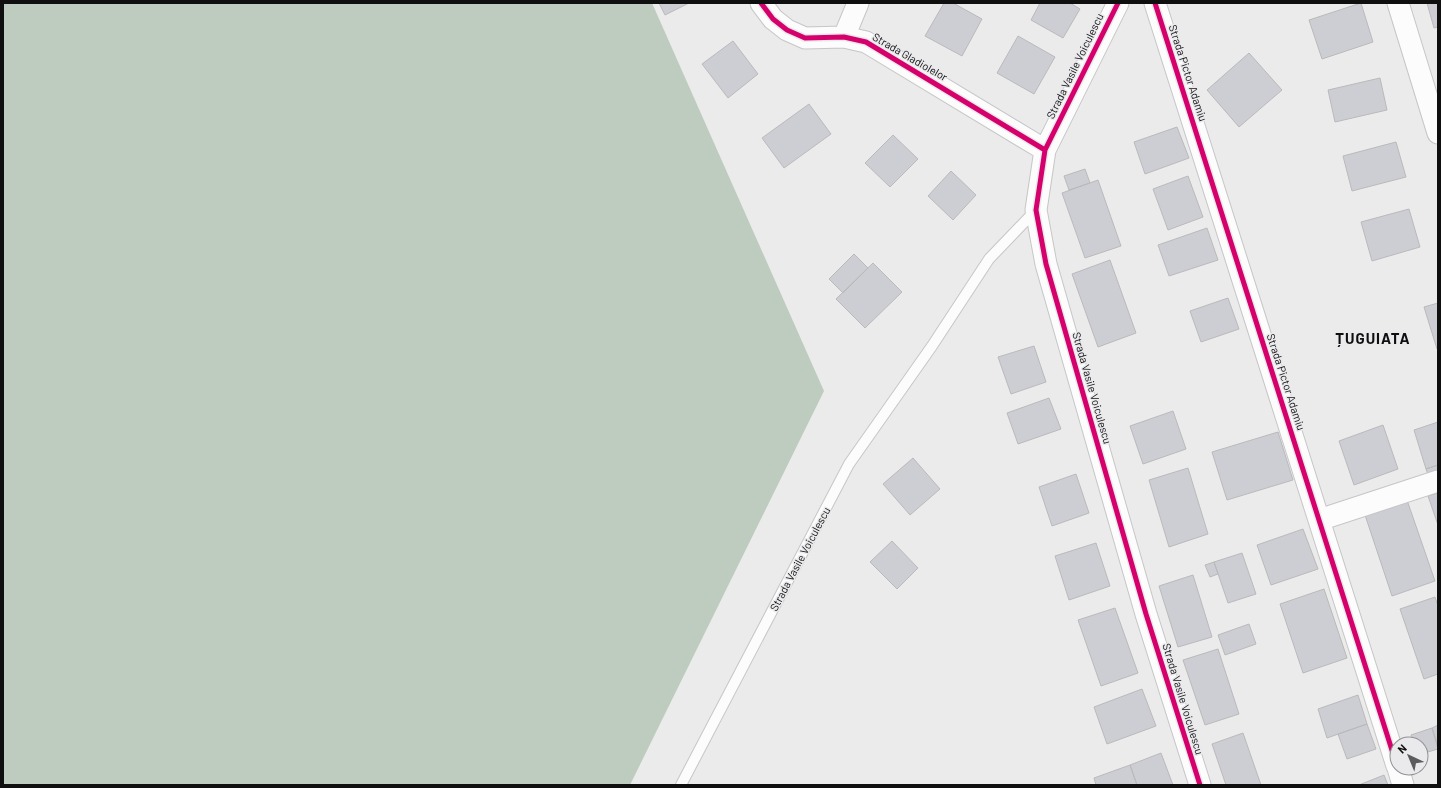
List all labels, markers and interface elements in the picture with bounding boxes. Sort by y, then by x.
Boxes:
street label: Strada Vasile Voiculescu [1043,11,1106,121]
street label: Strada Pictor Adamiu [1167,23,1210,123]
street label: Strada Gladiolelor [870,30,950,83]
district label: ȚUGUIATA [1335,329,1411,347]
street label: Strada Vasile Voiculescu [1070,330,1115,445]
street label: Strada Pictor Adamiu [1265,332,1308,432]
street label: Strada Vasile Voiculescu [767,505,832,613]
street label: Strada Vasile Voiculescu [1160,642,1207,756]
north arrow [1389,736,1429,776]
text: N [1395,741,1409,756]

